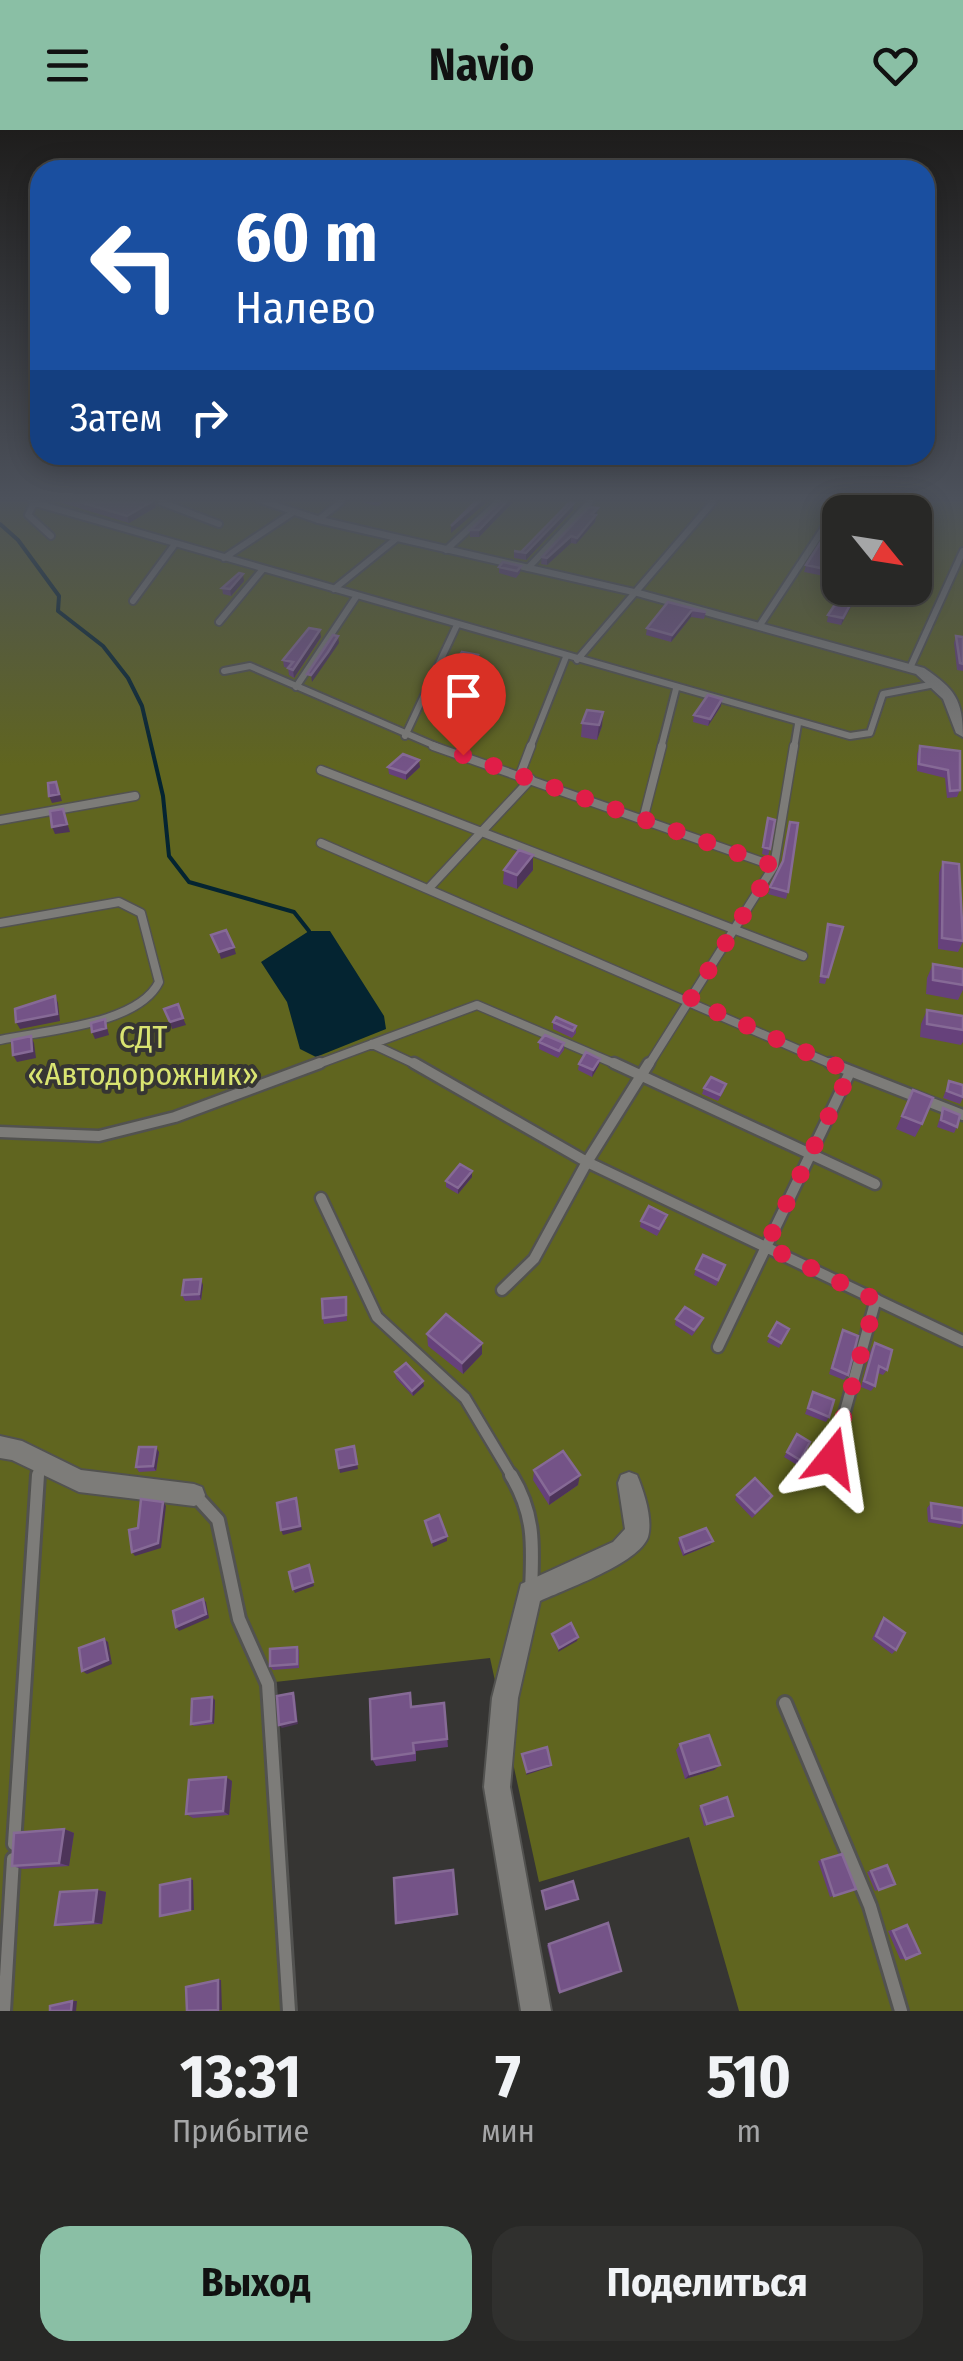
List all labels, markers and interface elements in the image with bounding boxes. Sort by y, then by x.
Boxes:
icon: menu [40,38,95,93]
text: Navio [429,38,534,92]
icon: heart [868,38,923,93]
text: 60 m [235,196,378,280]
icon: left [70,200,200,330]
text: Налево [235,281,376,335]
icon: right [182,390,237,445]
text: Затем [70,395,162,441]
north arrow [822,495,932,605]
map controls [822,495,932,605]
pin [421,653,506,756]
icon: arrive [436,668,491,723]
park label: СДТ «Автодорожник» [27,1018,259,1093]
position arrow [780,1406,884,1510]
text: 13:31 [180,2041,301,2113]
text: 7 [495,2041,521,2113]
text: 510 [707,2041,791,2113]
text: Прибытие [172,2112,309,2150]
text: мин [481,2112,535,2150]
text: m [737,2112,761,2150]
button: Выход [40,2226,472,2341]
button: Поделиться [492,2226,923,2341]

